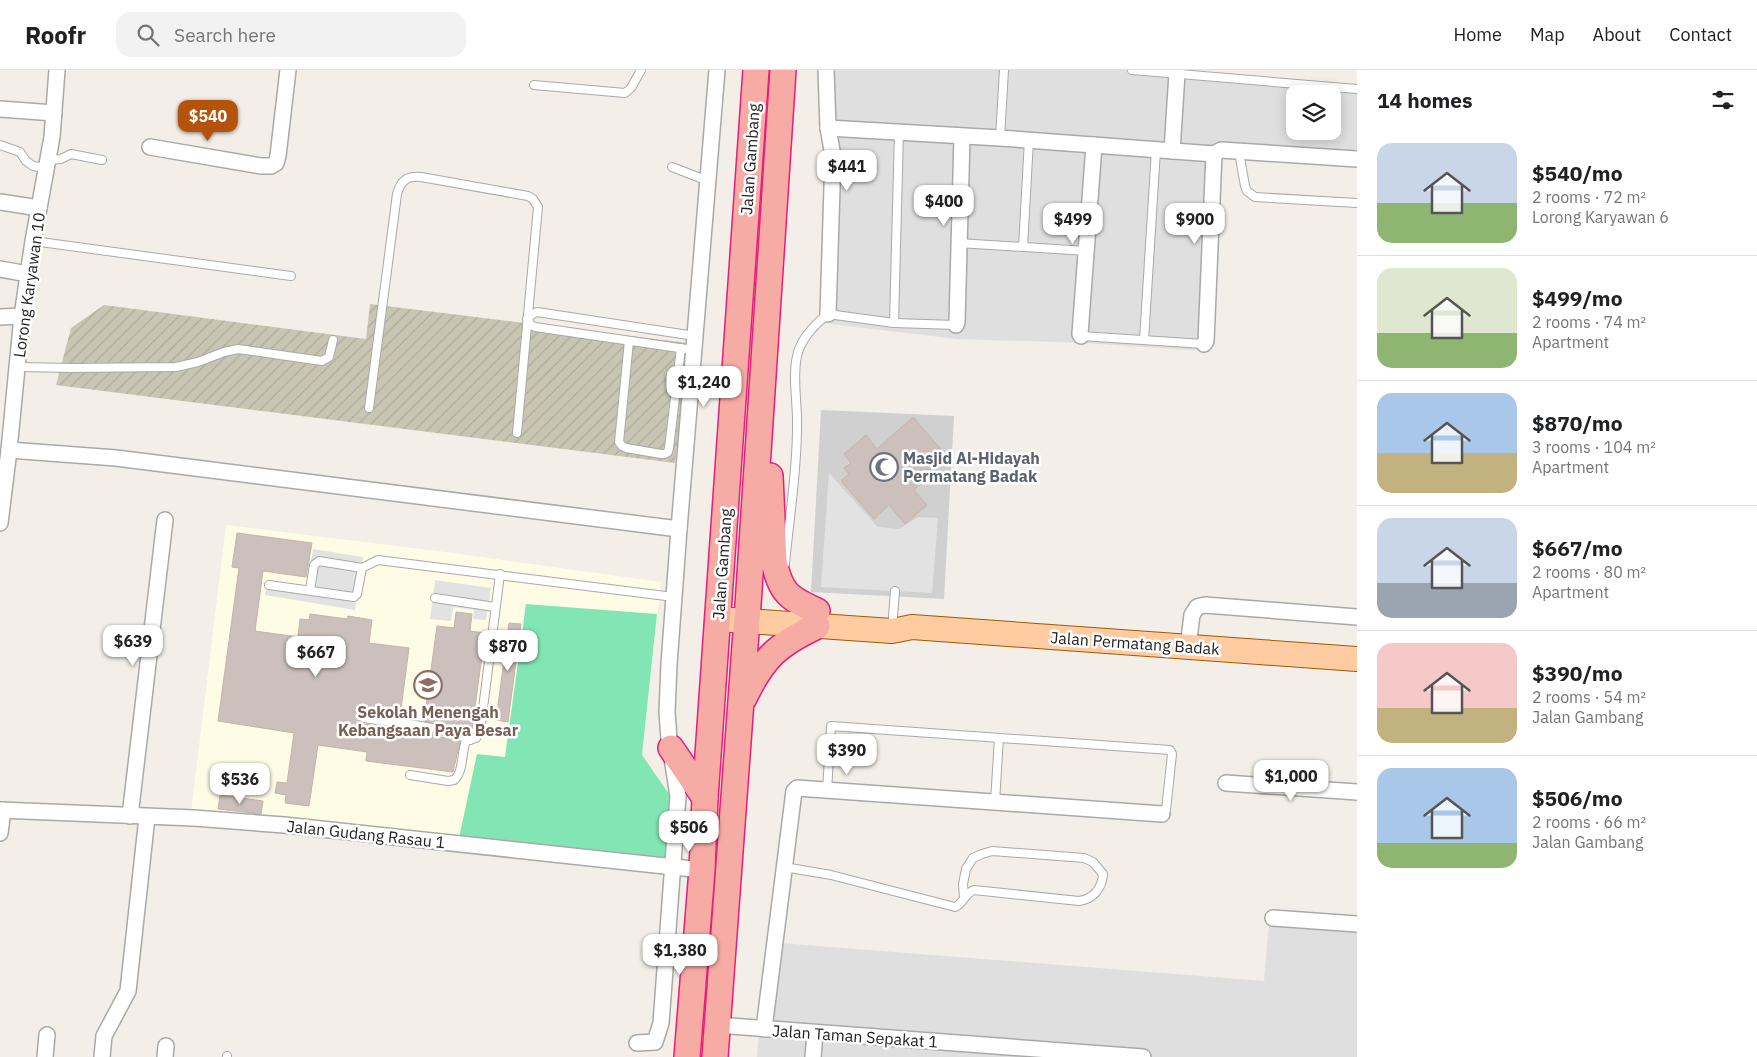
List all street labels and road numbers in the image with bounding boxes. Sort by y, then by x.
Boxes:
street label: Jalan Gambang [736,102,764,215]
street label: Lorong Karyawan 10 [9,211,49,359]
street label: Jalan Gambang [708,507,736,620]
street label: Jalan Permatang Badak [1050,627,1221,659]
street label: Jalan Gudang Rasau 1 [286,816,446,852]
street label: Jalan Taman Sepakat 1 [771,1020,939,1052]

